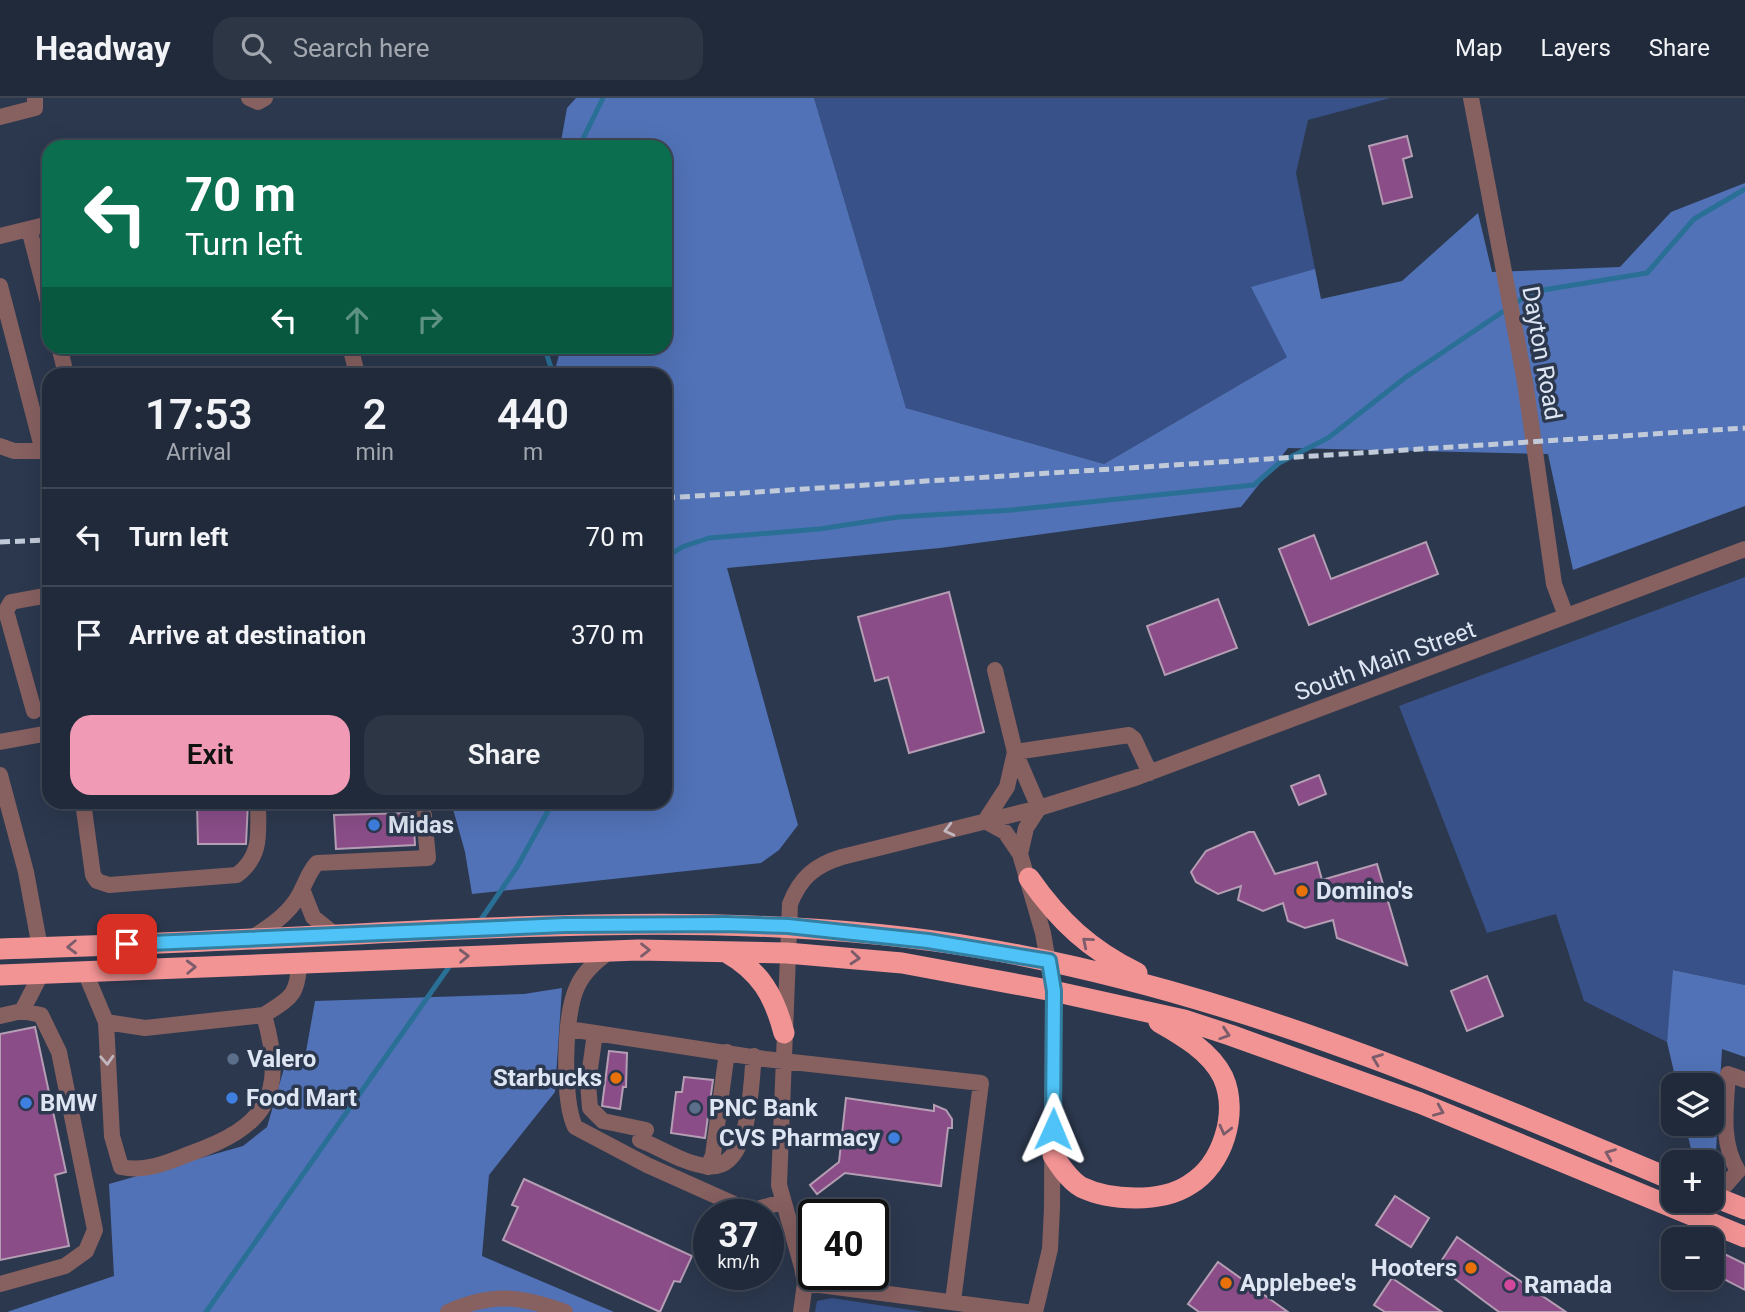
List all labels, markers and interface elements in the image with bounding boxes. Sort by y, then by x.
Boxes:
search box [213,17,703,80]
text: Headway [35,29,171,68]
icon: search [237,29,275,67]
text: Search here [293,33,429,63]
text: Map [1455,34,1503,62]
text: Layers [1541,34,1611,62]
text: Share [1649,34,1710,62]
text: 70 m [185,166,296,223]
icon: left [70,168,161,259]
text: Turn left [185,225,303,263]
street label: Dayton Road [1516,284,1568,422]
icon: left [265,301,303,339]
icon: ahead [338,301,376,339]
icon: right [411,301,449,339]
text: 17:53 [145,390,252,439]
text: 2 [363,390,387,439]
text: 440 [497,390,569,439]
text: Arrival [166,439,231,466]
text: min [355,439,394,466]
text: m [523,439,543,466]
icon: left [70,518,108,556]
text: Turn left [129,522,228,552]
text: 70 m [586,522,644,552]
street label: South Main Street [1291,615,1479,707]
icon: arrive [70,616,108,654]
text: Arrive at destination [129,620,366,650]
text: 370 m [571,620,644,650]
button: Exit [70,715,350,795]
button: Share [364,715,644,795]
place label: Midas [388,811,454,839]
marker: Midas [366,817,382,833]
one-way arrow [943,822,955,836]
place label: Domino's [1316,877,1413,905]
marker: Domino's [1294,883,1310,899]
pin [97,914,157,974]
icon: arrive [108,925,146,963]
one-way arrow [1082,938,1095,950]
one-way arrow [66,939,77,954]
one-way arrow [640,942,651,958]
one-way arrow [459,949,470,964]
one-way arrow [849,951,861,966]
one-way arrow [185,960,196,975]
one-way arrow [1219,1025,1231,1040]
place label: Valero [247,1045,316,1073]
marker: Valero [225,1051,241,1067]
one-way arrow [1371,1053,1383,1067]
one-way arrow [99,1055,114,1066]
place label: Starbucks [493,1064,602,1092]
marker: Starbucks [608,1070,624,1086]
map controls [1661,1073,1724,1290]
button: layers [1661,1073,1724,1136]
place label: Food Mart [246,1084,357,1112]
place label: BMW [40,1089,97,1117]
marker: Food Mart [224,1090,240,1106]
position arrow [1016,1092,1090,1166]
place label: PNC Bank [709,1094,819,1122]
marker: BMW [18,1095,34,1111]
marker: PNC Bank [687,1100,703,1116]
one-way arrow [1432,1103,1444,1117]
place label: CVS Pharmacy [719,1124,881,1152]
one-way arrow [1219,1124,1234,1136]
marker: CVS Pharmacy [886,1130,902,1146]
one-way arrow [1605,1148,1617,1162]
button: + [1661,1150,1724,1213]
speed limit sign: 40 [798,1199,889,1290]
text: 37 [718,1215,759,1256]
button: − [1661,1227,1724,1290]
text: km/h [717,1251,760,1272]
place label: Hooters [1371,1254,1457,1282]
marker: Hooters [1463,1260,1479,1276]
place label: Applebee's [1240,1269,1356,1297]
place label: Ramada [1524,1271,1612,1299]
marker: Applebee's [1218,1275,1234,1291]
marker: Ramada [1502,1277,1518,1293]

